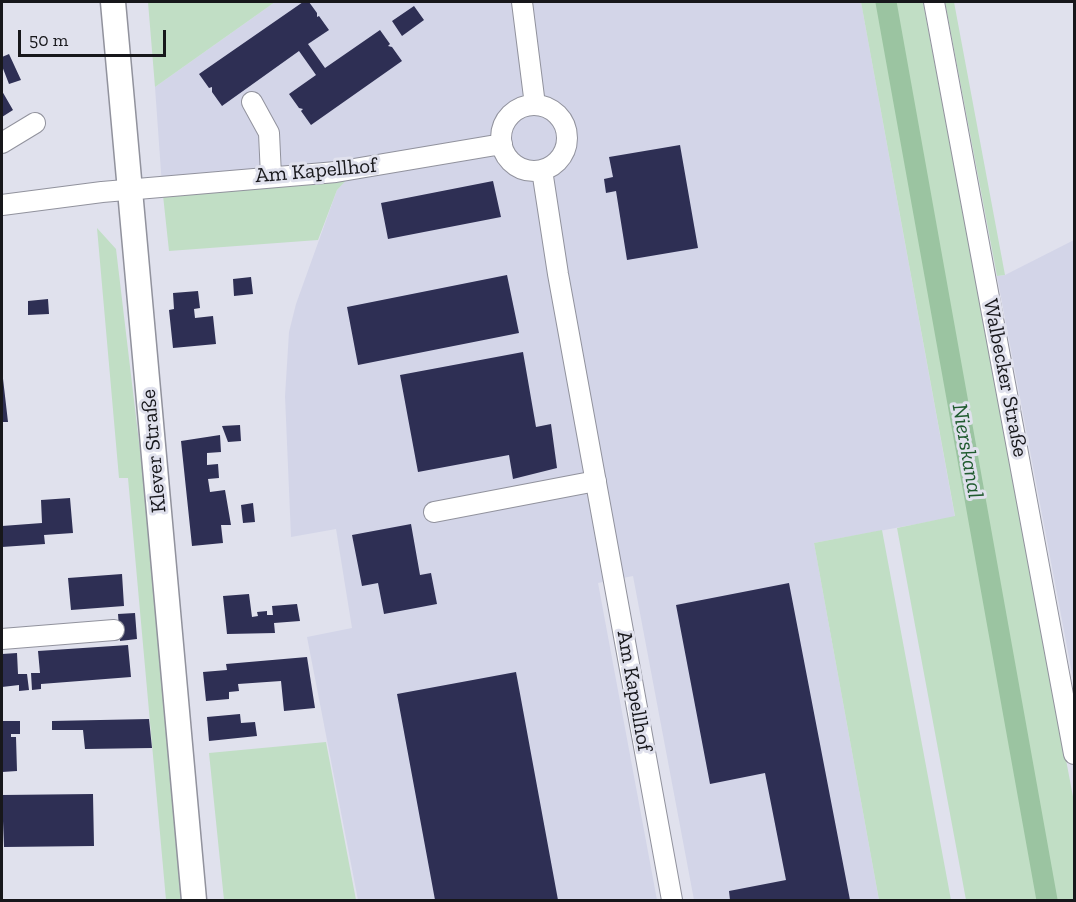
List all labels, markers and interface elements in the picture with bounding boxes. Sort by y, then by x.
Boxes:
scale bar [21,18,170,56]
text: 50 m [29,29,68,51]
street label: Am Kapellhof [254,153,378,189]
street label: Walbecker Straße [977,297,1033,459]
street label: Klever Straße [136,388,172,514]
water label: Nierskanal [946,402,988,500]
street label: Am Kapellhof [611,629,657,753]

